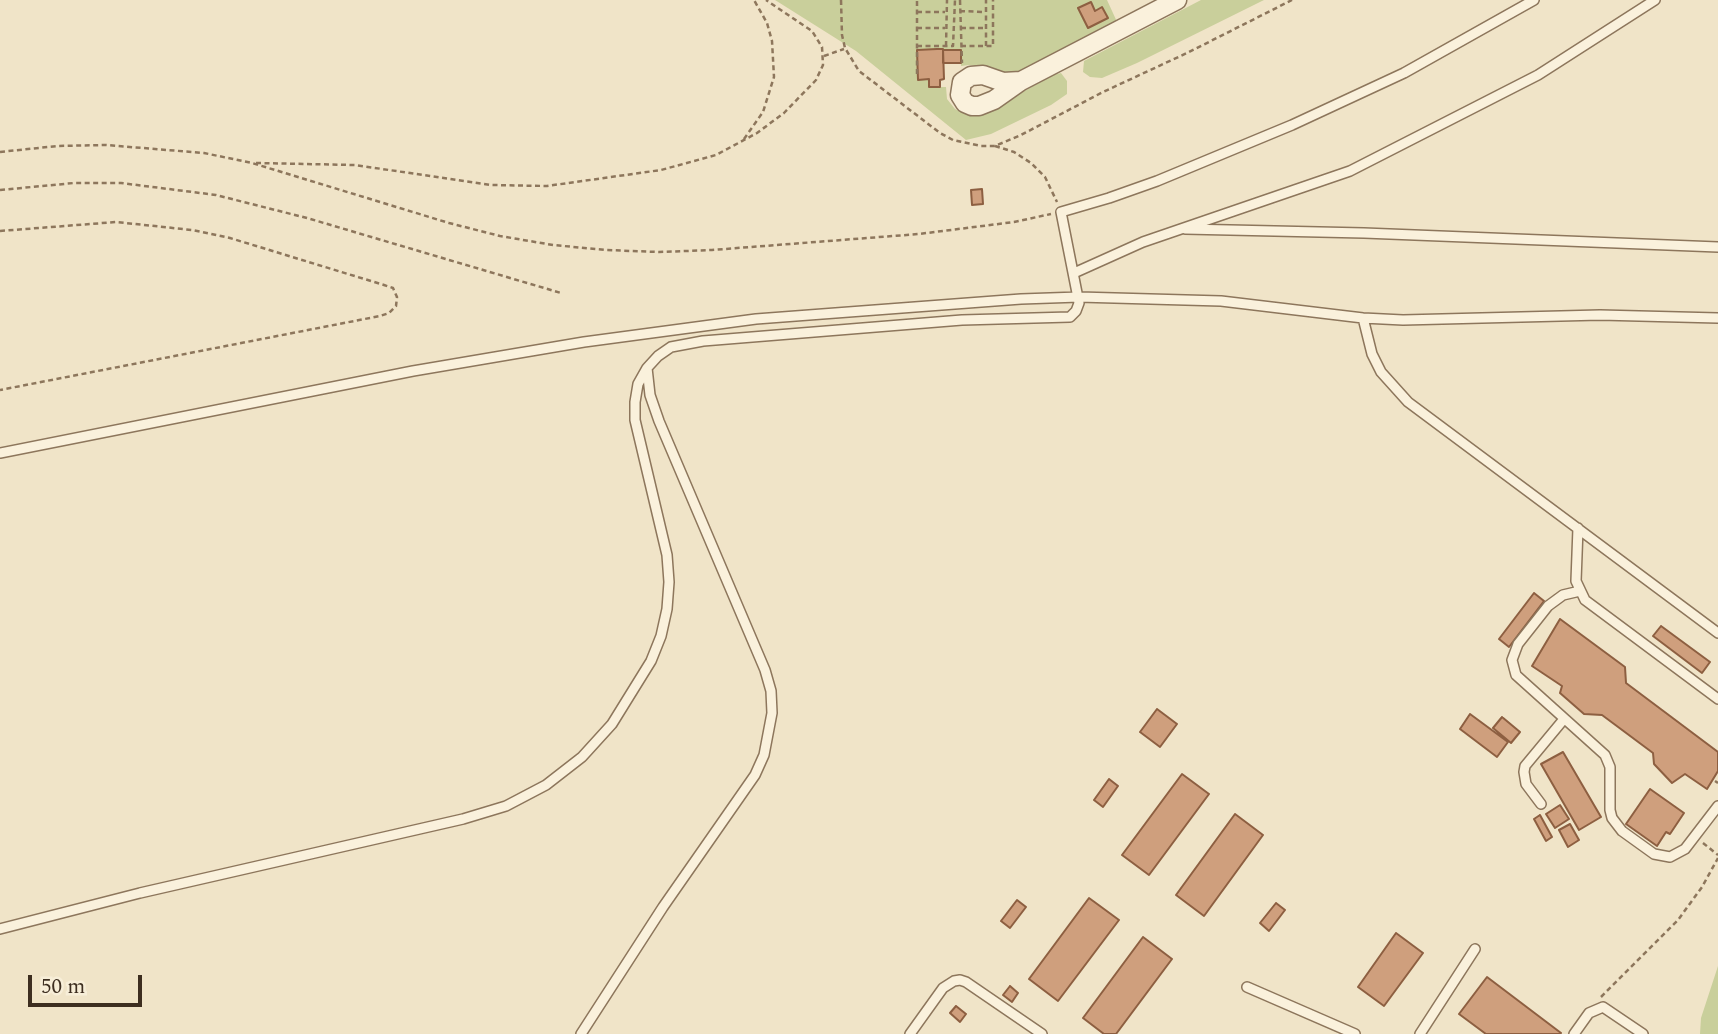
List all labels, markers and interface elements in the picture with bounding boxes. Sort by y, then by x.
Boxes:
scale bar [32,960,145,1004]
text: 50 m [41,971,85,1003]

